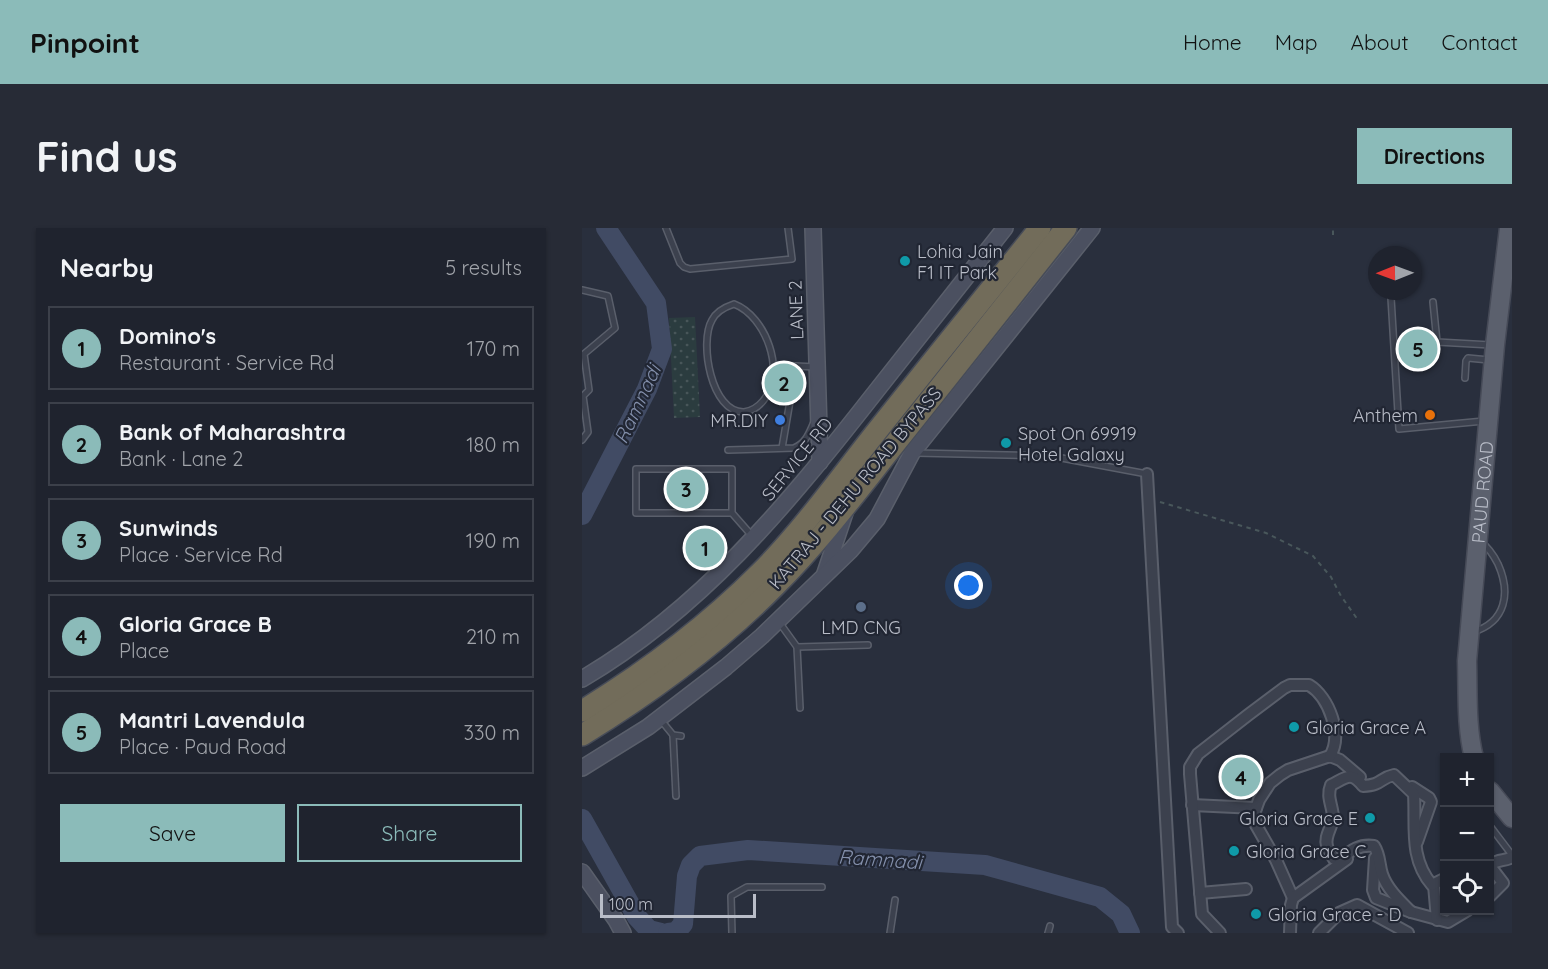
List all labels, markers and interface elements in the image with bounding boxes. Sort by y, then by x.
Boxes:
text: Pinpoint [30,25,140,60]
text: Home [1183,29,1242,55]
text: Map [1275,29,1318,55]
text: About [1351,29,1409,55]
text: Contact [1442,29,1518,55]
button: Directions [1357,128,1512,184]
text: Find us [36,130,178,183]
place label: Lohia Jain F1 IT Park [917,240,1003,284]
north arrow [1368,246,1422,300]
text: Nearby [60,251,154,284]
marker: Lohia Jain F1 IT Park [898,254,912,268]
text: 5 results [445,255,522,280]
street label: LANE 2 [783,280,809,340]
text: Domino's [119,322,216,350]
pin: 5 [1398,326,1438,372]
text: 1 [78,336,85,361]
text: 170 m [467,336,520,361]
text: Restaurant · Service Rd [119,350,334,375]
water label: Ramnadi [608,358,667,447]
pin: 2 [764,360,804,406]
street label: KATRAJ - DEHU ROAD BYPASS [764,382,946,594]
place label: Anthem [1353,404,1418,427]
marker: Anthem [1423,408,1437,422]
place label: MR.DIY [710,409,768,432]
street label: SERVICE RD [756,413,838,505]
marker: MR.DIY [773,413,787,427]
text: Bank of Maharashtra [119,418,346,446]
place label: Spot On 69919 Hotel Galaxy [1018,422,1137,466]
text: 2 [76,432,87,457]
text: 180 m [466,432,520,457]
marker: Spot On 69919 Hotel Galaxy [999,436,1013,450]
street label: PAUD ROAD [1466,440,1498,544]
text: Bank · Lane 2 [119,446,243,471]
pin: 3 [666,466,706,512]
text: Sunwinds [119,514,218,542]
pin: 1 [686,526,724,570]
text: 3 [76,528,87,553]
text: 190 m [466,528,520,553]
text: Place · Service Rd [119,542,283,567]
your location [954,571,983,600]
marker: LMD CNG [854,600,868,614]
text: Gloria Grace B [119,610,272,638]
place label: LMD CNG [821,616,901,639]
text: 4 [76,624,87,649]
text: 210 m [466,624,520,649]
text: Place [119,638,169,663]
text: Mantri Lavendula [119,706,305,734]
place label: Gloria Grace A [1306,716,1426,739]
text: 5 [76,720,87,745]
text: 330 m [463,720,520,745]
marker: Gloria Grace A [1287,720,1301,734]
text: Place · Paud Road [119,734,286,759]
map controls [1440,753,1494,915]
button: + [1440,753,1494,807]
pin: 4 [1222,754,1260,800]
button: Save [60,804,285,862]
button: Share [297,804,522,862]
place label: Gloria Grace E [1239,807,1358,830]
button: − [1440,807,1494,861]
marker: Gloria Grace E [1363,811,1377,825]
place label: Gloria Grace C [1246,840,1366,863]
water label: Ramnadi [837,844,925,875]
marker: Gloria Grace C [1227,844,1241,858]
button: locate [1440,861,1494,915]
scale bar [600,891,756,918]
text: 100 m [609,894,653,914]
place label: Gloria Grace - D [1268,903,1401,926]
marker: Gloria Grace - D [1249,907,1263,921]

